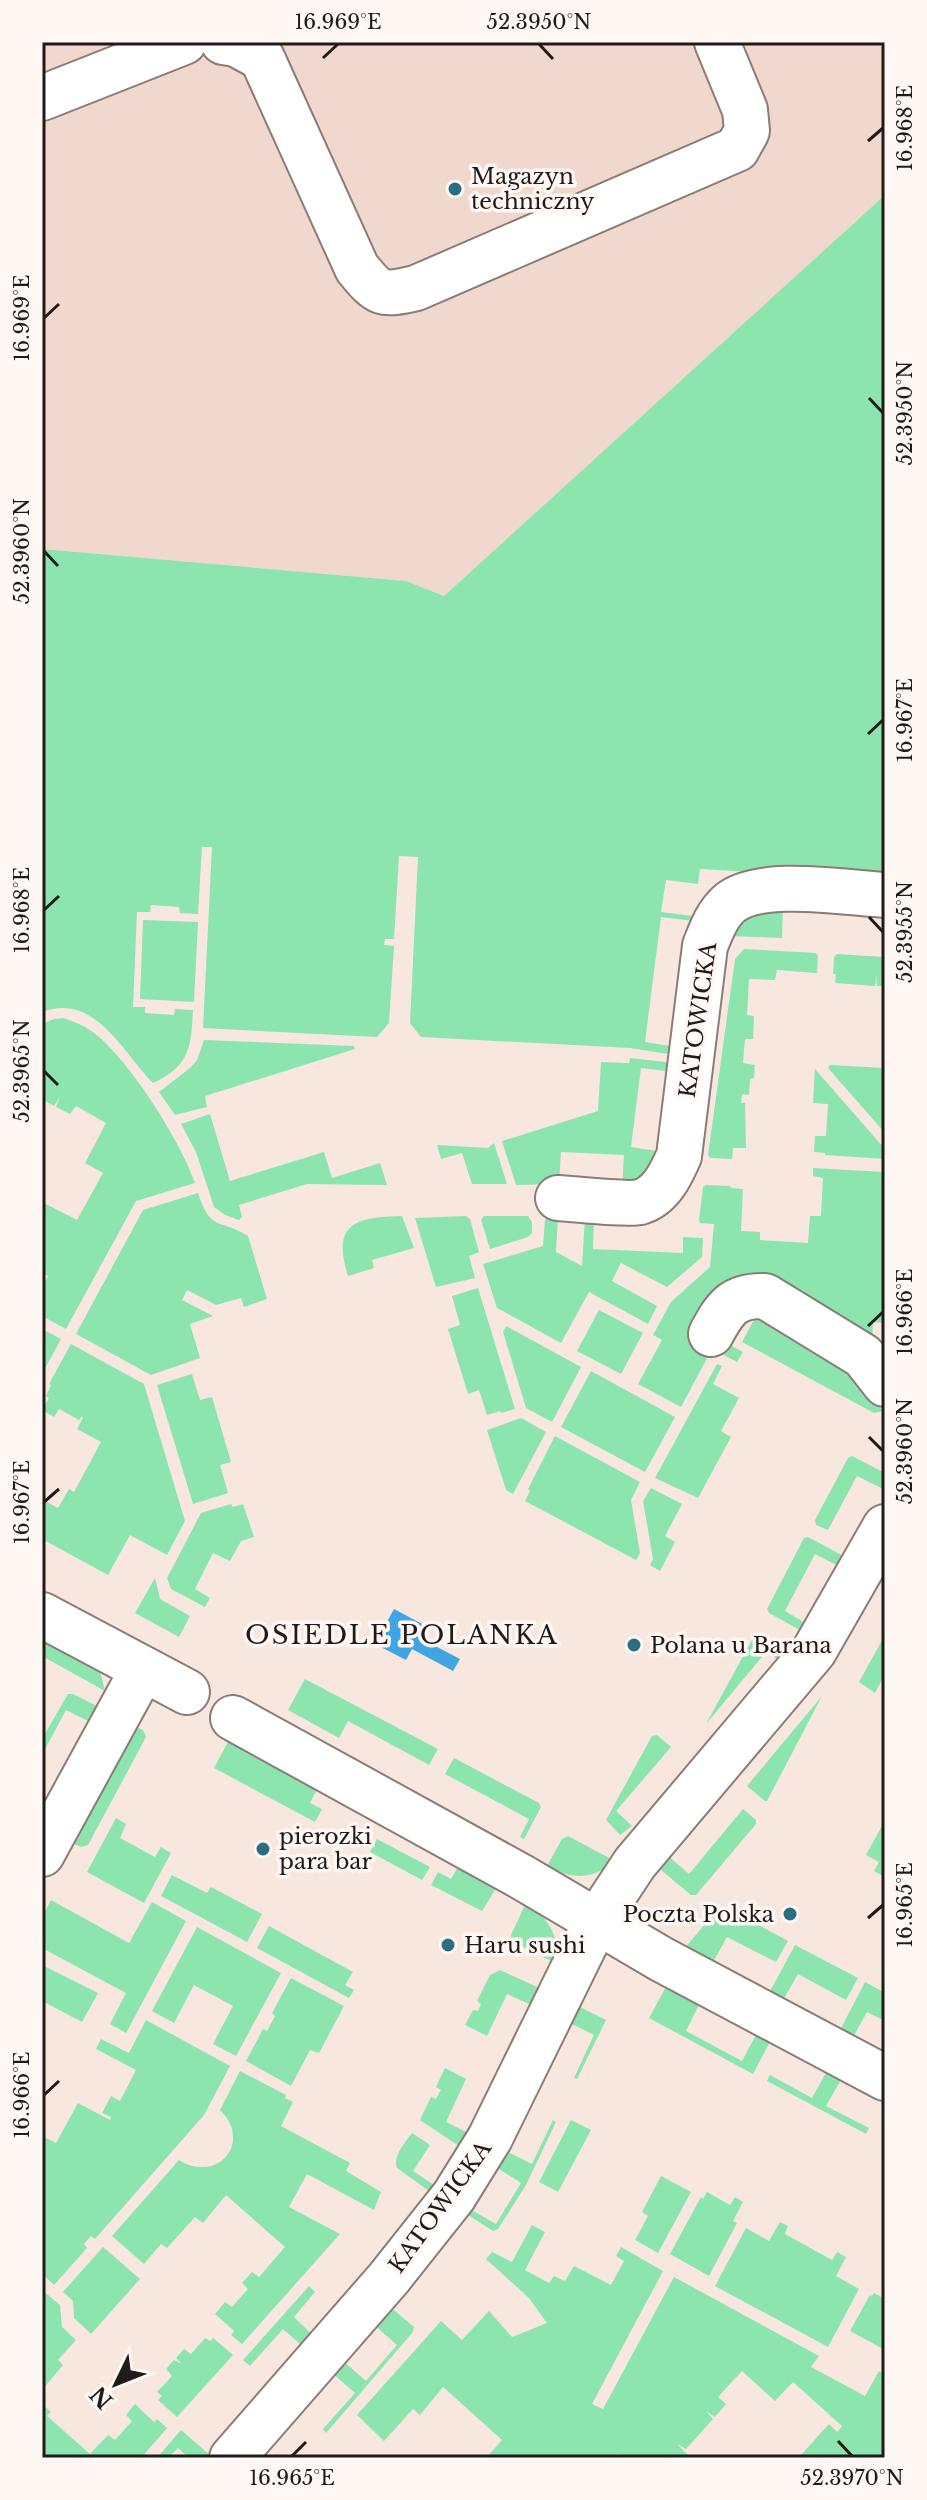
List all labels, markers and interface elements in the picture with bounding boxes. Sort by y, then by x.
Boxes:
text: 16.969°E [294,10,382,34]
text: 52.3950°N [487,10,591,34]
text: 16.968°E [893,85,917,171]
place label: Magazyn techniczny [471,163,594,215]
marker: Magazyn techniczny [446,180,464,198]
text: 16.969°E [10,274,34,362]
text: 52.3950°N [893,361,917,465]
text: 52.3960°N [10,498,34,604]
text: 16.967°E [893,678,917,762]
text: 16.968°E [10,867,34,953]
text: 52.3955°N [893,881,917,983]
street label: KATOWICKA [674,940,722,1099]
text: 52.3965°N [10,1019,34,1123]
text: 16.966°E [893,1268,917,1356]
text: 52.3960°N [893,1398,917,1504]
text: 16.967°E [10,1460,34,1544]
district label: OSIEDLE POLANKA [245,1619,559,1651]
place label: Polana u Barana [650,1632,833,1659]
marker: Polana u Barana [625,1636,643,1654]
place label: pierozki para bar [279,1823,372,1875]
marker: pierozki para bar [254,1840,272,1858]
text: 16.965°E [893,1862,917,1948]
place label: Poczta Polska [623,1901,775,1928]
marker: Poczta Polska [781,1905,799,1923]
place label: Haru sushi [464,1932,586,1959]
marker: Haru sushi [439,1936,457,1954]
text: 16.966°E [10,2051,34,2139]
street label: KATOWICKA [383,2135,498,2278]
north arrow [76,2344,156,2424]
text: N [85,2380,119,2414]
text: 16.965°E [249,2466,335,2490]
text: 52.3970°N [800,2466,904,2490]

